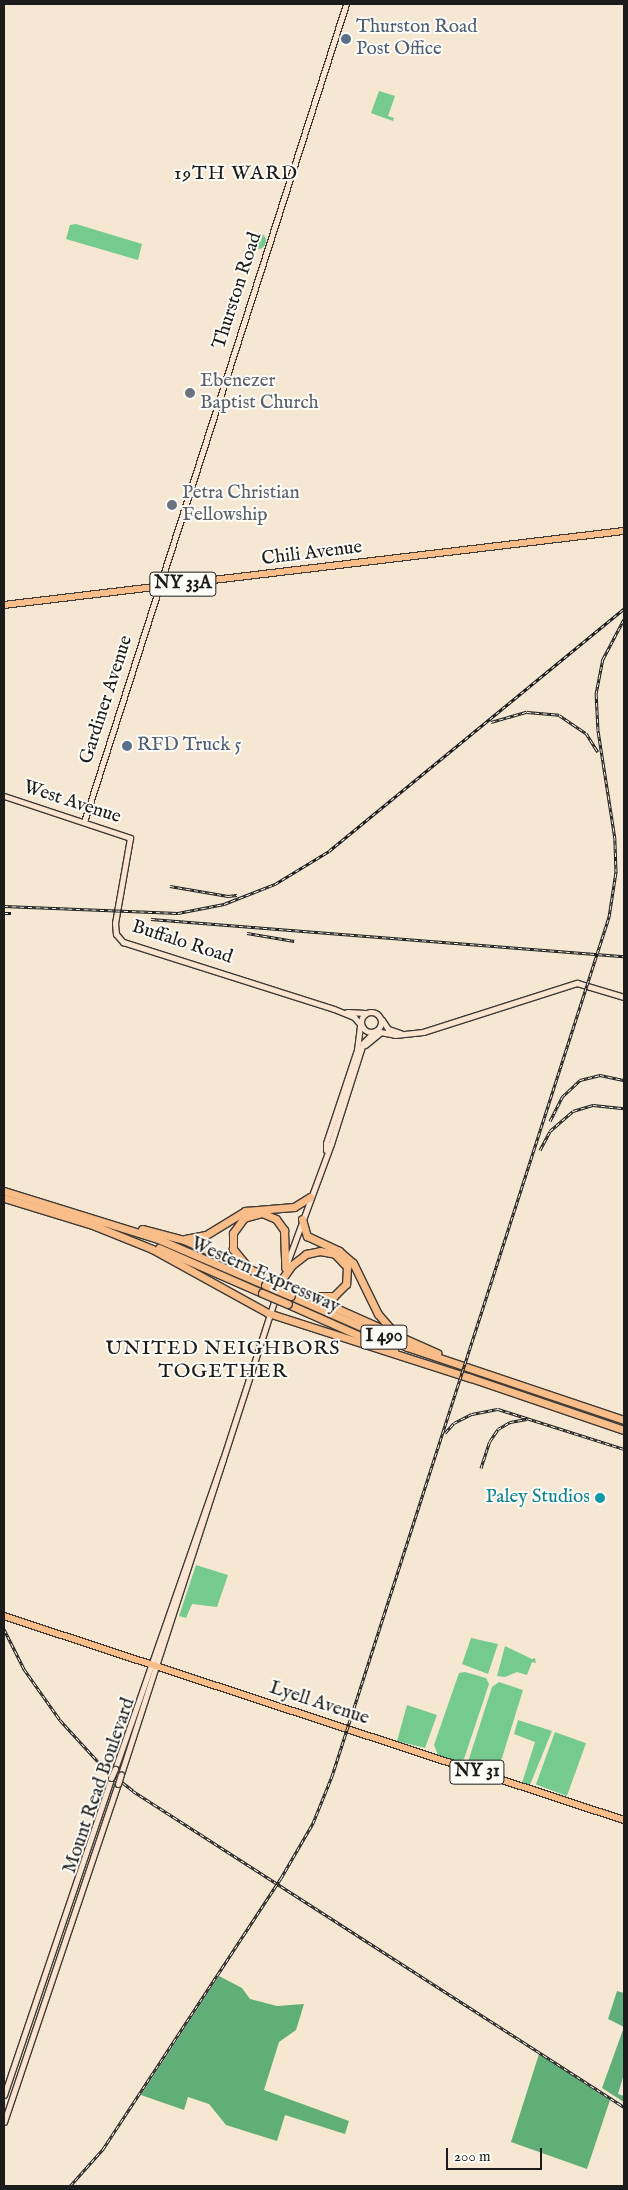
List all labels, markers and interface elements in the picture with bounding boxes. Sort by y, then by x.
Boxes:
place label: Thurston Road Post Office [356,17,477,61]
marker: Thurston Road Post Office [340,33,352,45]
district label: 19TH WARD [173,161,299,185]
street label: Thurston Road [208,230,268,352]
place label: Ebenezer Baptist Church [200,371,319,415]
marker: Ebenezer Baptist Church [184,387,196,399]
place label: Petra Christian Fellowship [182,483,300,527]
marker: Petra Christian Fellowship [166,499,178,511]
street label: Chili Avenue [260,537,364,571]
road number: NY 33A [149,568,217,600]
street label: Gardiner Avenue [76,633,138,767]
place label: RFD Truck 5 [137,735,241,757]
marker: RFD Truck 5 [121,740,133,752]
street label: West Avenue [20,777,124,829]
street label: Buffalo Road [129,916,235,970]
street label: Western Expressway [187,1233,343,1319]
road number: I 490 [360,1321,408,1352]
district label: UNITED NEIGHBORS TOGETHER [103,1336,343,1383]
place label: Paley Studios [485,1487,590,1509]
marker: Paley Studios [594,1492,606,1504]
street label: Lyell Avenue [266,1677,372,1731]
street label: Mount Read Boulevard [59,1695,141,1877]
road number: NY 31 [448,1756,506,1788]
scale bar [448,2138,544,2170]
text: 200 m [454,2147,491,2166]

